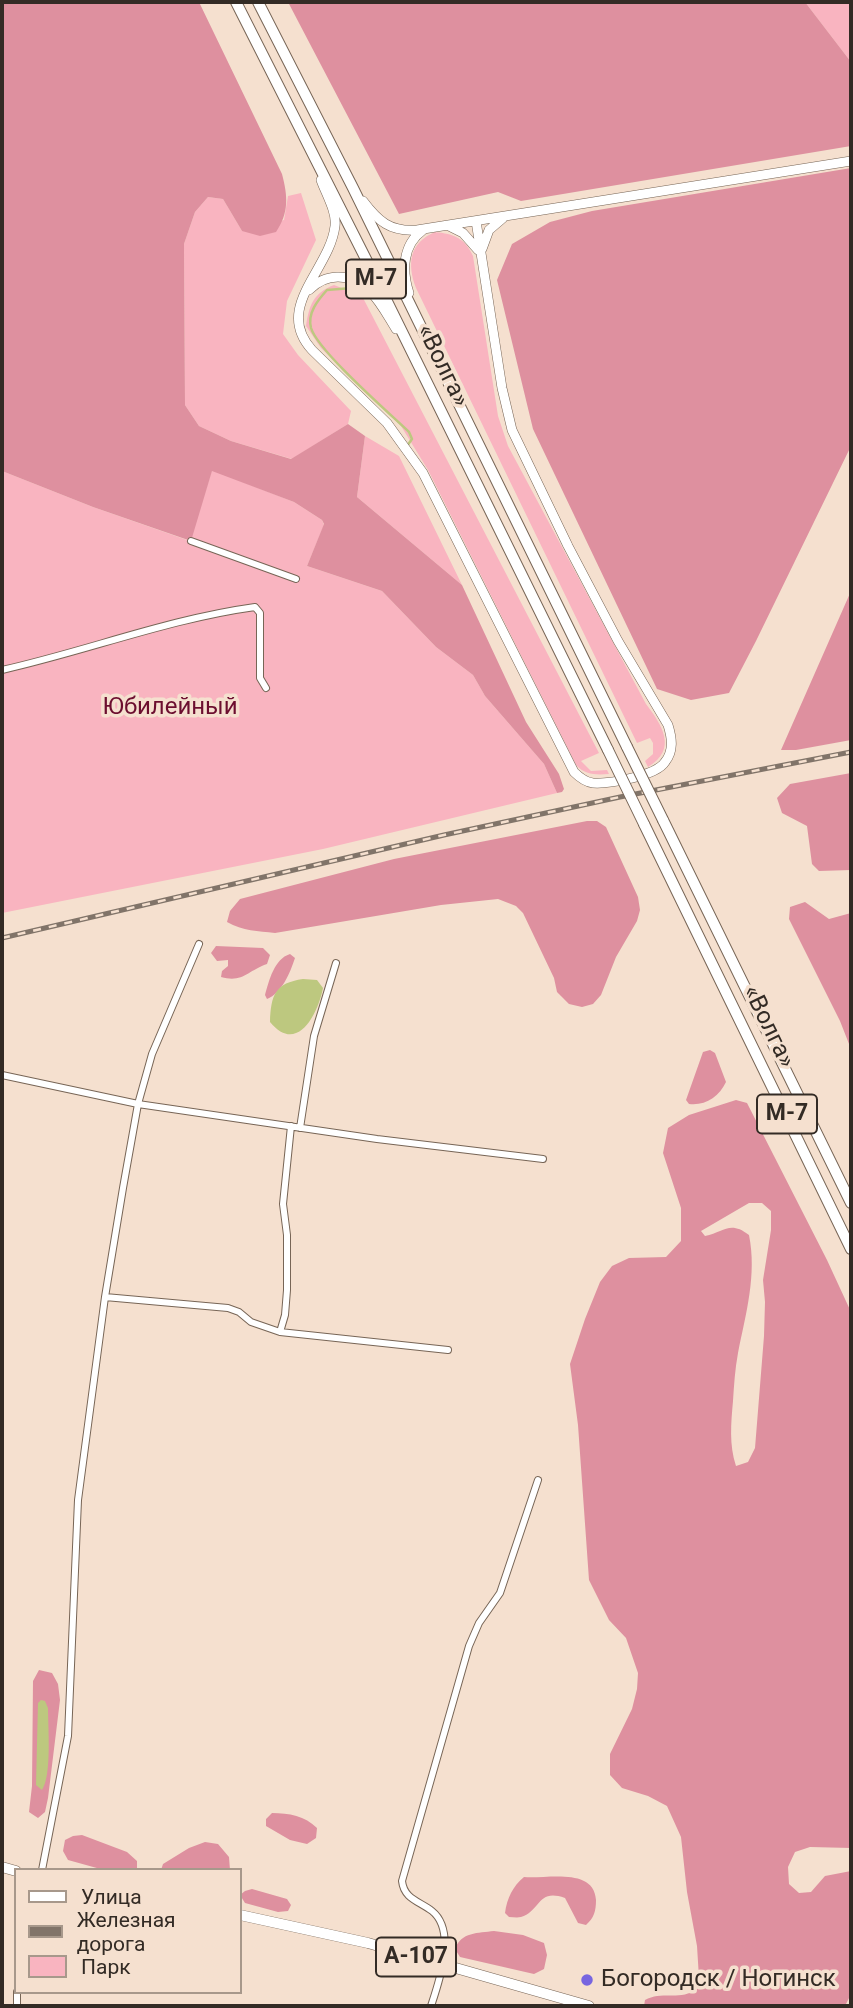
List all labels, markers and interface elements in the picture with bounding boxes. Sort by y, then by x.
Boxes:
road number: М-7 [346,260,406,298]
street label: «Волга» [410,320,474,412]
park label: Юбилейный [102,694,238,722]
street label: «Волга» [736,981,800,1073]
road number: М-7 [757,1094,817,1134]
legend [14,1868,242,1994]
text: Улица [81,1885,142,1909]
text: Железная дорога [77,1908,176,1956]
road number: А-107 [376,1938,456,1976]
text: Парк [81,1955,131,1979]
place label: Богородск / Ногинск [601,1966,836,1994]
marker: Богородск / Ногинск [579,1972,595,1988]

